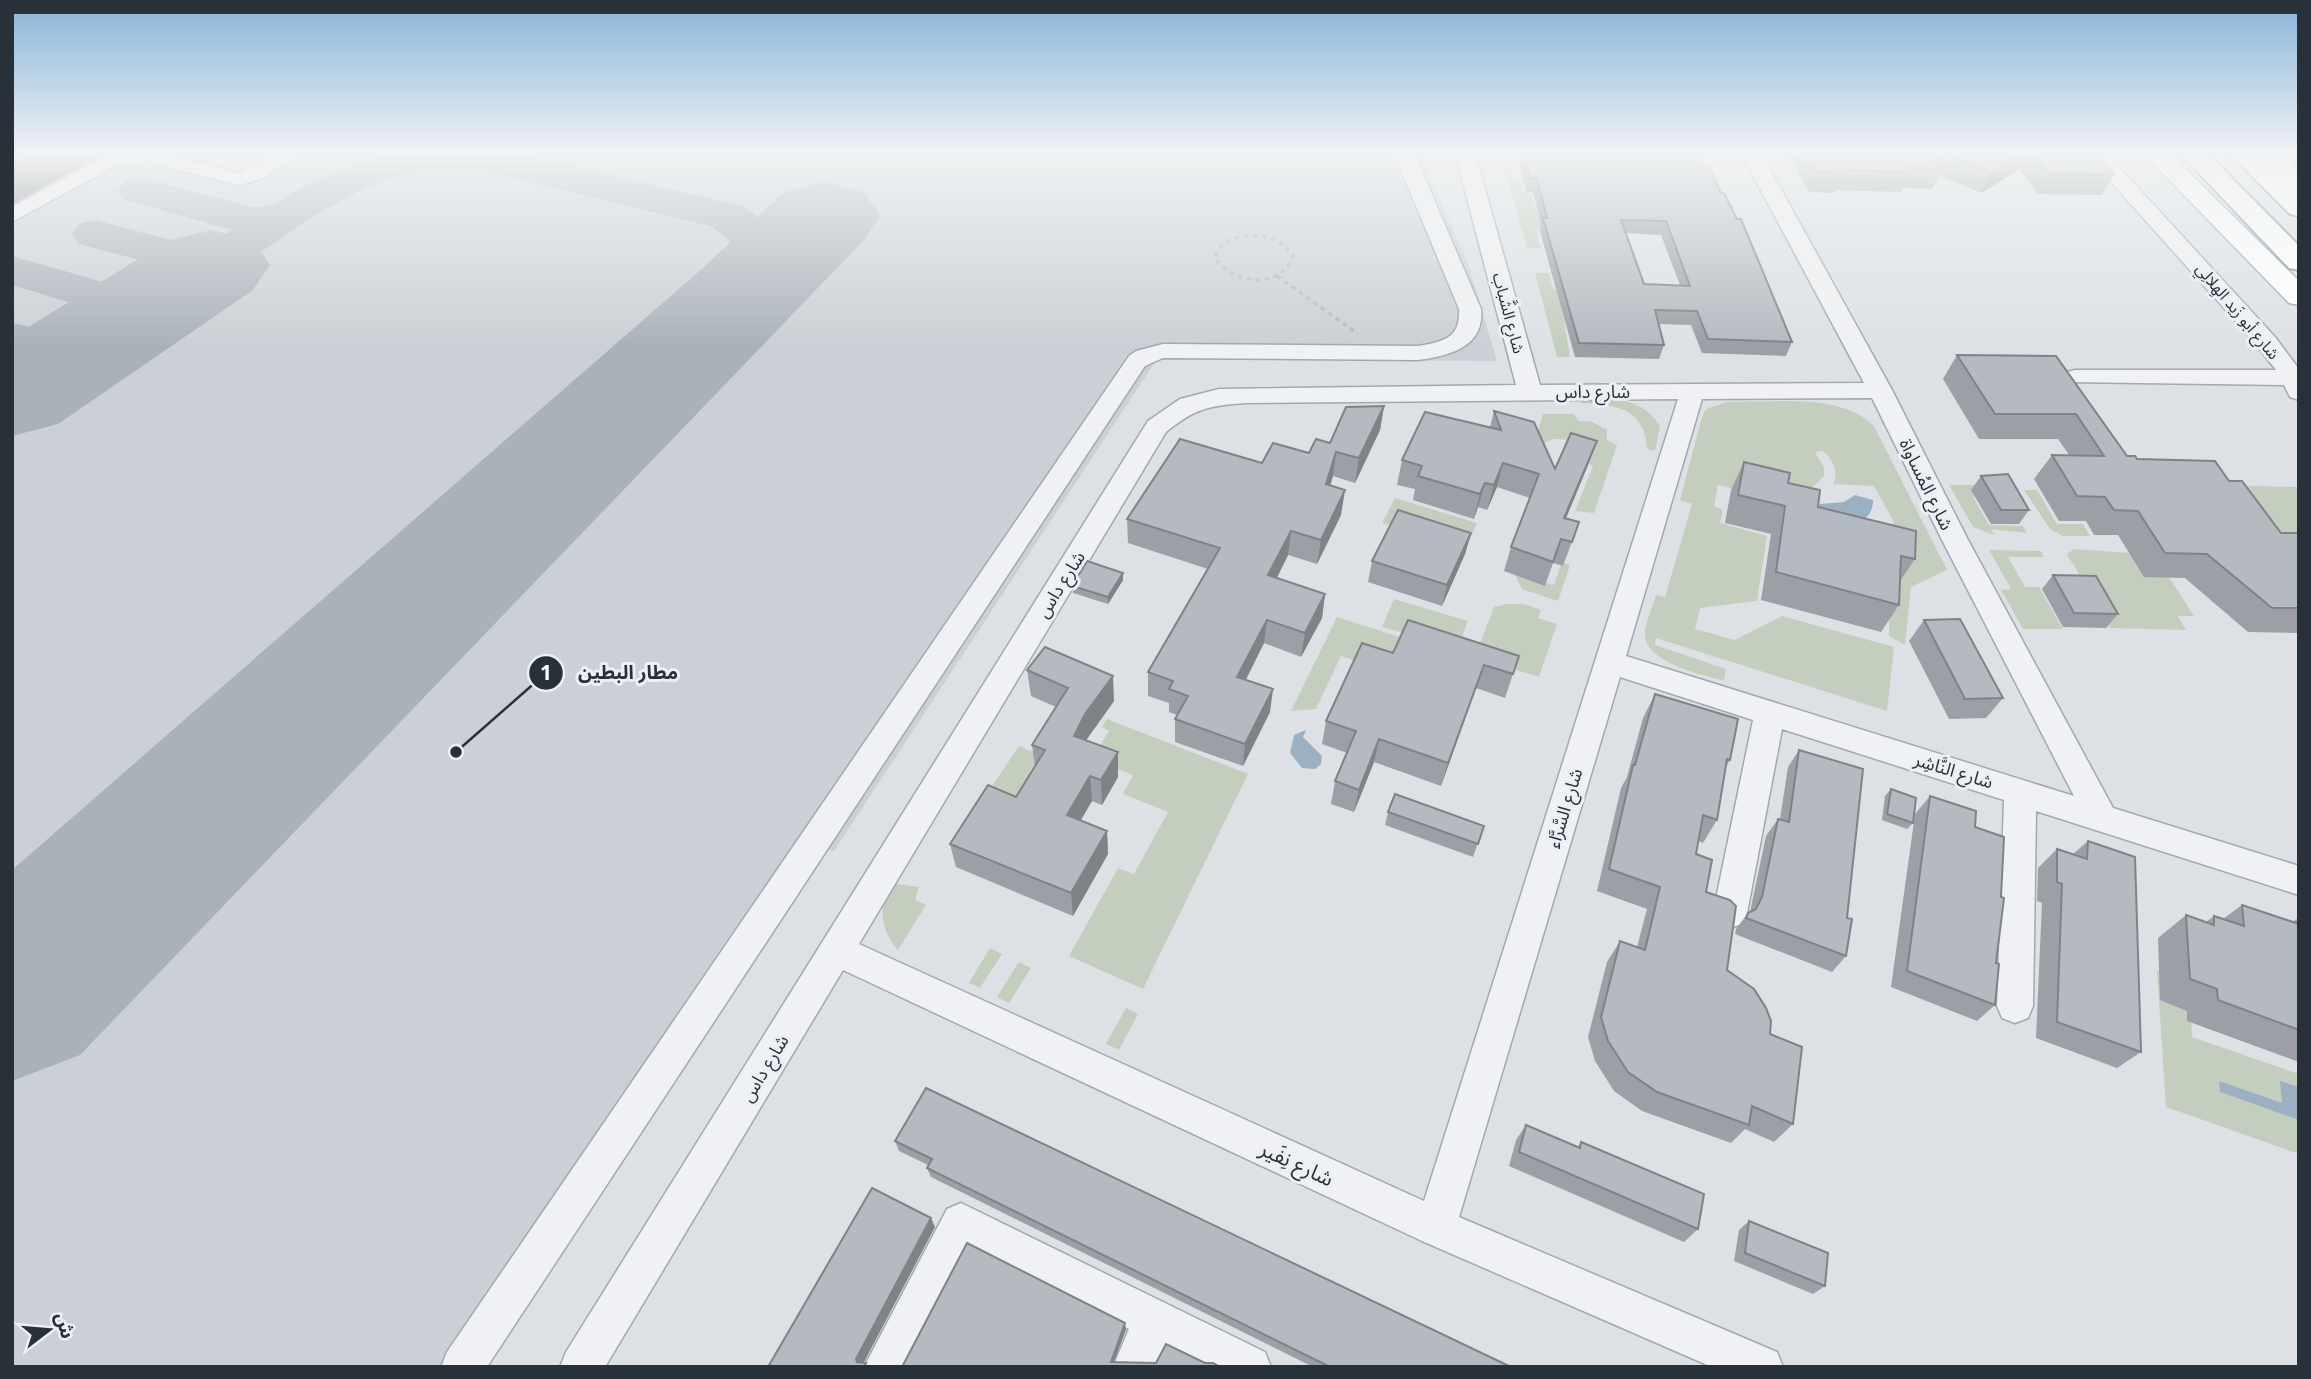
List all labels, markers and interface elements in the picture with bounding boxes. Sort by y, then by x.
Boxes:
street label: شارع أبو زَيد الهِلالِي [2190,258,2285,365]
street label: شارع الشَّباب [1486,270,1531,356]
street label: شارع داس [1556,379,1630,406]
street label: شارع المُساواة [1892,434,1960,535]
street label: شارع داس [1030,546,1092,623]
callout: مطار البطين [529,653,692,693]
text: 1 [540,658,552,686]
text: مطار البطين [578,659,678,685]
street label: شارع النَّاشِر [1910,746,1996,796]
street label: شارع السَّرَّاء [1540,765,1590,852]
street label: شارع داس [735,1030,796,1108]
street label: شارع نِفَير [1254,1133,1339,1194]
north arrow [14,1295,84,1365]
text: ش [49,1309,81,1341]

